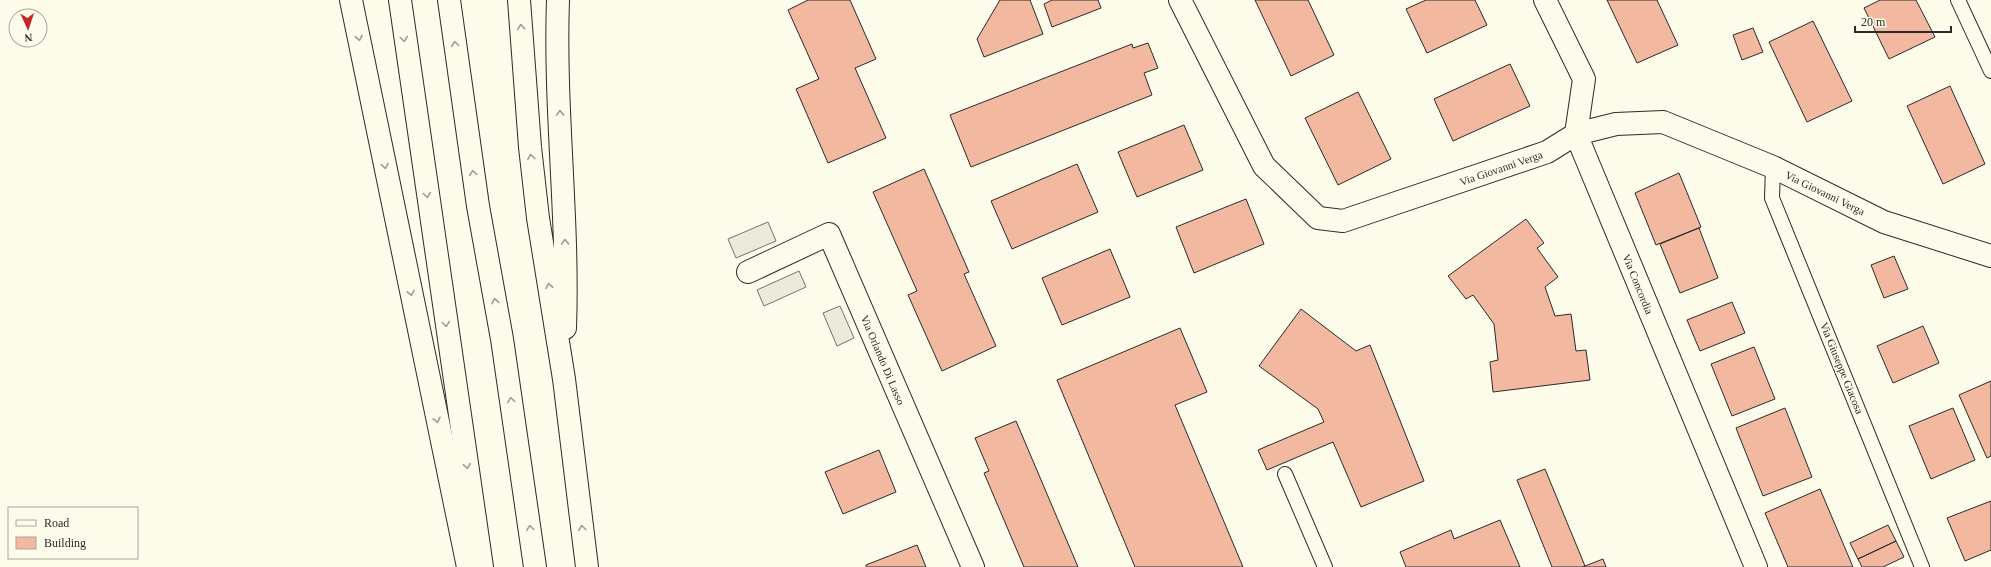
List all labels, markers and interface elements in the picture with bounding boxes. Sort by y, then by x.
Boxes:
north arrow [8,8,48,48]
scale bar [1855,8,1951,34]
text: 20 m [1861,15,1886,29]
one-way arrow [517,24,526,30]
text: N [24,32,33,44]
one-way arrow [354,35,363,41]
one-way arrow [399,36,408,42]
one-way arrow [451,41,460,47]
one-way arrow [555,110,564,116]
street label: Via Giovanni Verga [1458,148,1544,188]
one-way arrow [527,154,536,160]
one-way arrow [380,162,388,169]
street label: Via Giovanni Verga [1783,169,1867,217]
one-way arrow [469,170,478,176]
one-way arrow [422,192,431,198]
one-way arrow [561,239,569,245]
street label: Via Concordia [1620,252,1656,316]
one-way arrow [545,282,554,289]
one-way arrow [406,290,415,296]
one-way arrow [491,298,500,304]
street label: Via Orlando Di Lasso [859,313,908,407]
street label: Via Giuseppe Giacosa [1818,320,1866,416]
one-way arrow [441,321,450,327]
one-way arrow [507,397,516,403]
one-way arrow [433,417,441,423]
one-way arrow [462,463,471,469]
legend [8,507,138,559]
text: Road [44,516,69,530]
one-way arrow [526,525,535,531]
one-way arrow [578,525,587,531]
text: Building [44,536,86,550]

